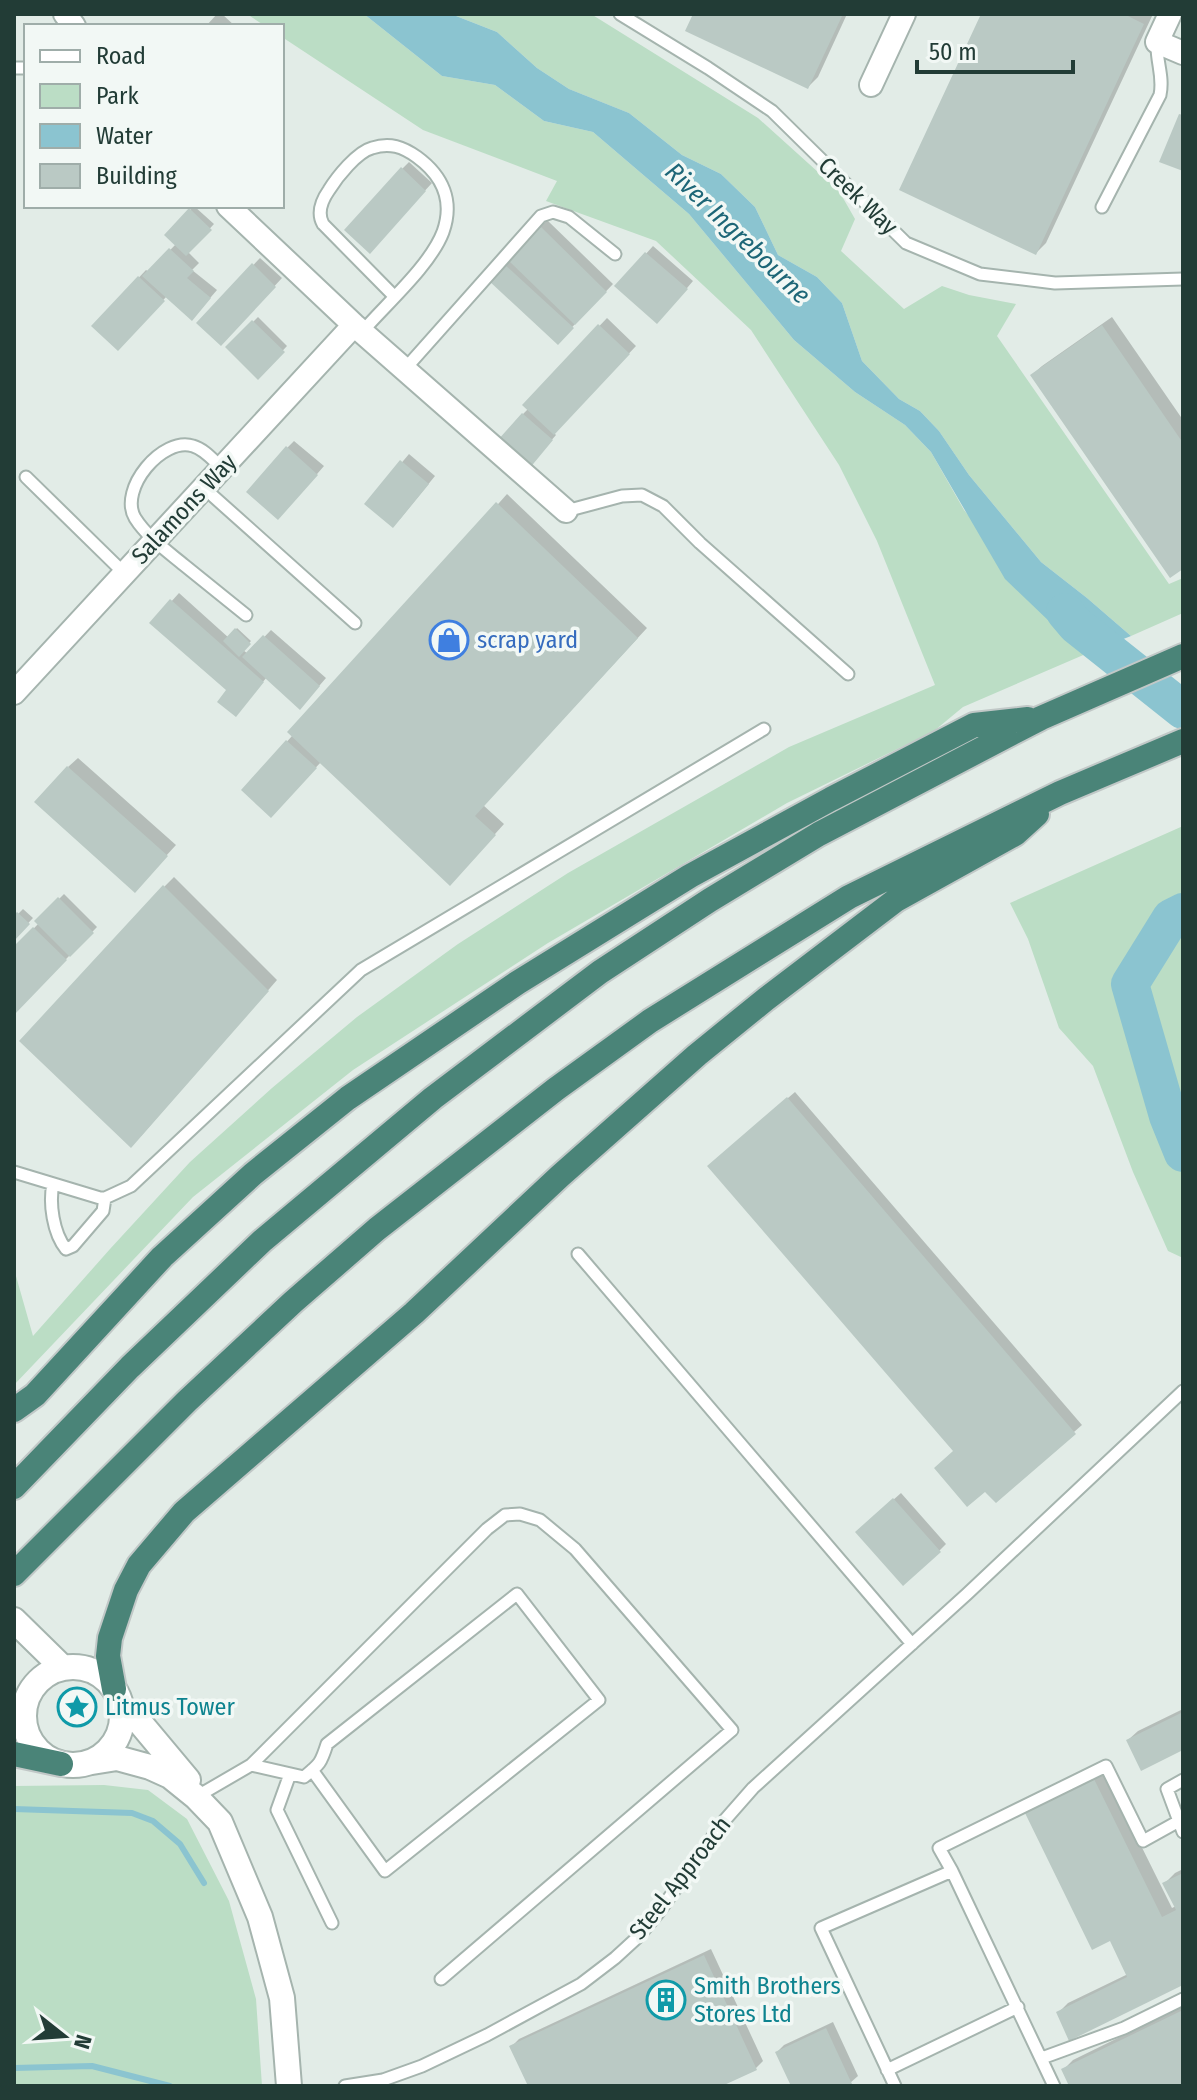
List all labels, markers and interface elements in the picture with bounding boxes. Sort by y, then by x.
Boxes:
legend [24,24,284,208]
scale bar [917,24,1073,74]
text: 50 m [929,38,977,66]
text: Road [96,42,146,70]
text: Park [96,82,139,110]
text: Water [96,122,153,150]
street label: Creek Way [813,151,904,241]
water label: River Ingrebourne [659,156,817,310]
text: Building [96,162,178,190]
street label: Salamons Way [126,448,242,570]
shop icon: scrap yard [428,619,470,661]
place label: scrap yard [477,626,578,654]
place icon: Litmus Tower [56,1686,98,1728]
place label: Litmus Tower [105,1693,235,1721]
street label: Steel Approach [623,1811,737,1945]
place label: Smith Brothers Stores Ltd [694,1972,841,2028]
building icon: Smith Brothers Stores Ltd [645,1979,687,2021]
north arrow [24,1996,104,2076]
text: N [68,2031,97,2052]

